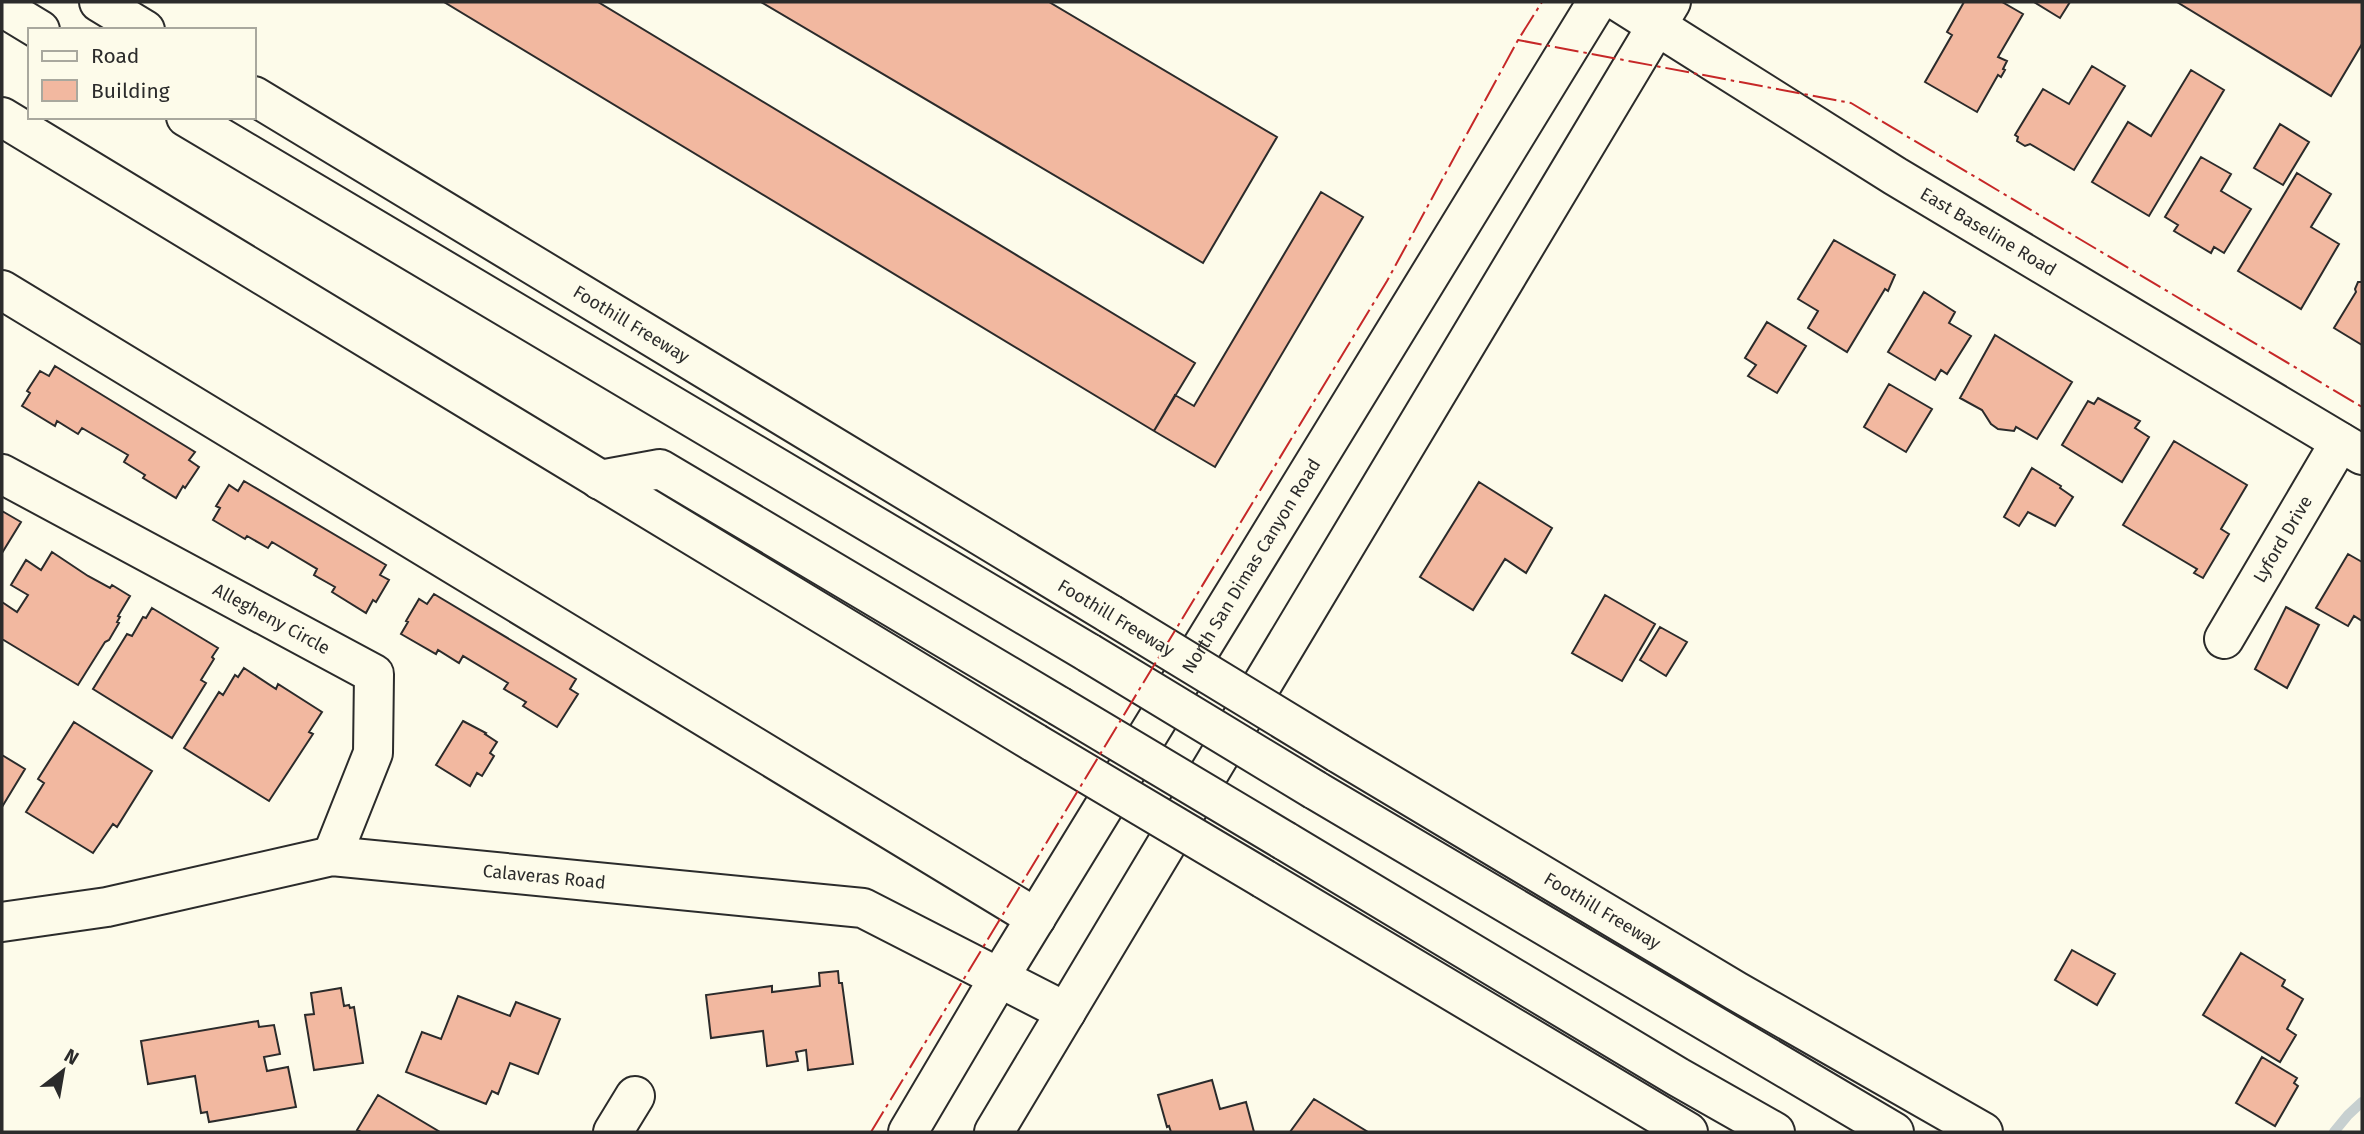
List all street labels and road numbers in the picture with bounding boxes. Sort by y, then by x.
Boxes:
street label: East Baseline Road [1916,183,2060,281]
street label: Foothill Freeway [569,281,694,368]
street label: North San Dimas Canyon Road [1177,455,1326,677]
street label: Lyford Drive [2249,492,2317,586]
street label: Foothill Freeway [1054,575,1178,661]
street label: Allegheny Circle [209,579,334,659]
street label: Calaveras Road [482,860,607,894]
street label: Foothill Freeway [1540,868,1665,954]

